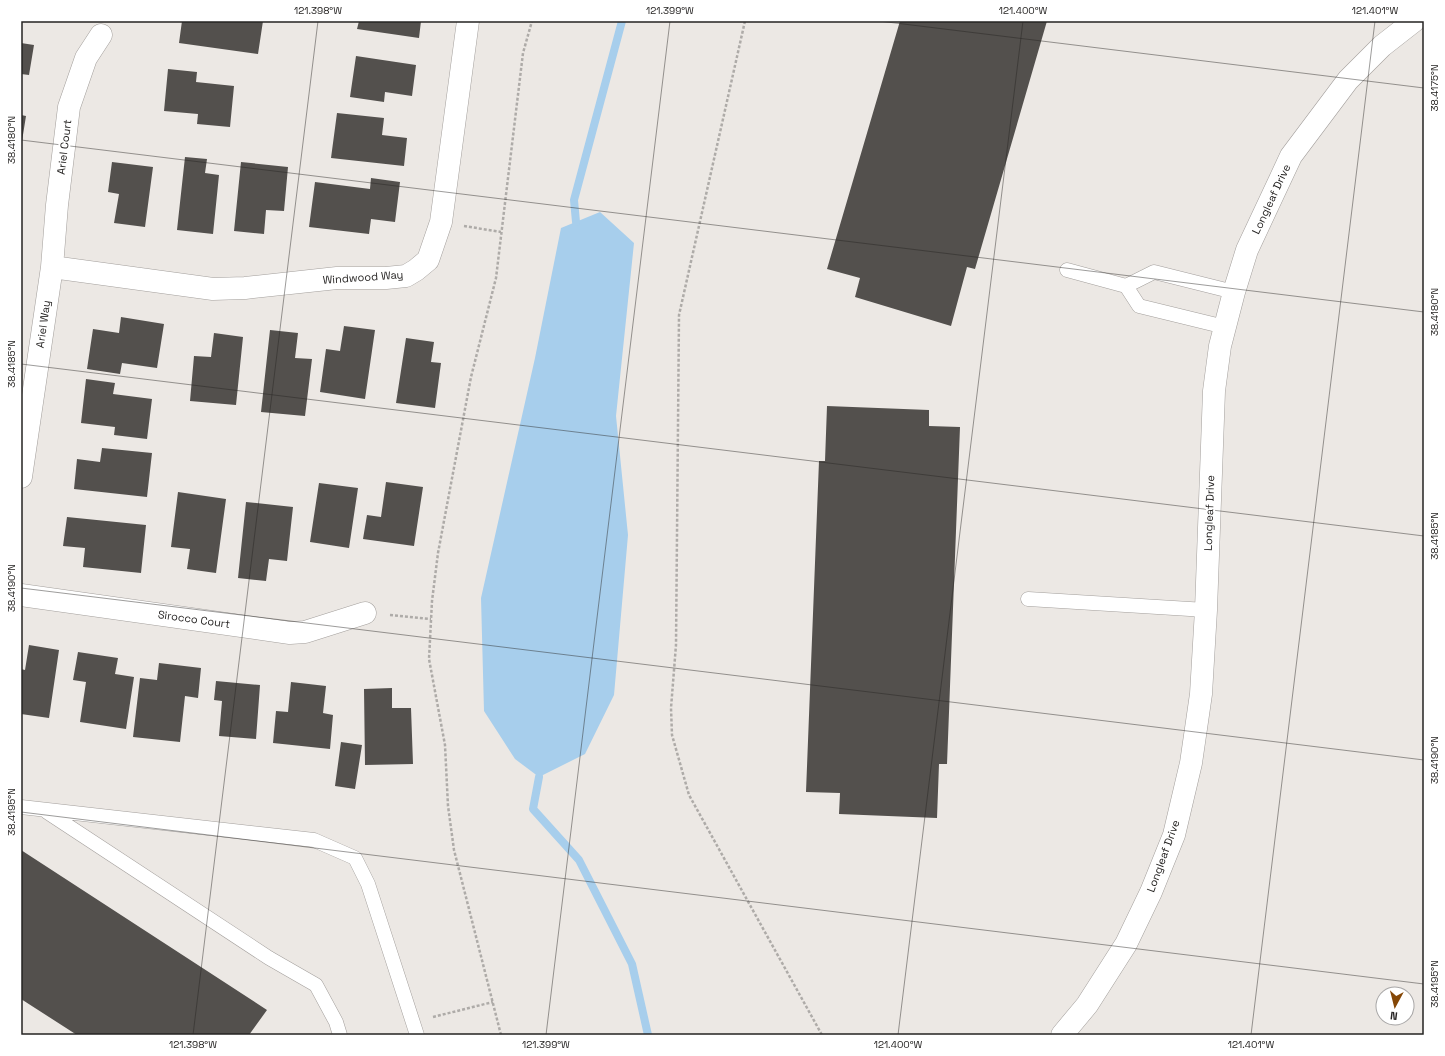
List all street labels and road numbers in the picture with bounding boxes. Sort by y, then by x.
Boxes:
street label: Ariel Court [54,119,74,175]
street label: Longleaf Drive [1249,162,1293,236]
street label: Windwood Way [322,267,404,287]
street label: Ariel Way [33,299,53,349]
street label: Longleaf Drive [1201,475,1217,551]
street label: Sirocco Court [157,607,231,631]
street label: Longleaf Drive [1143,818,1183,894]

